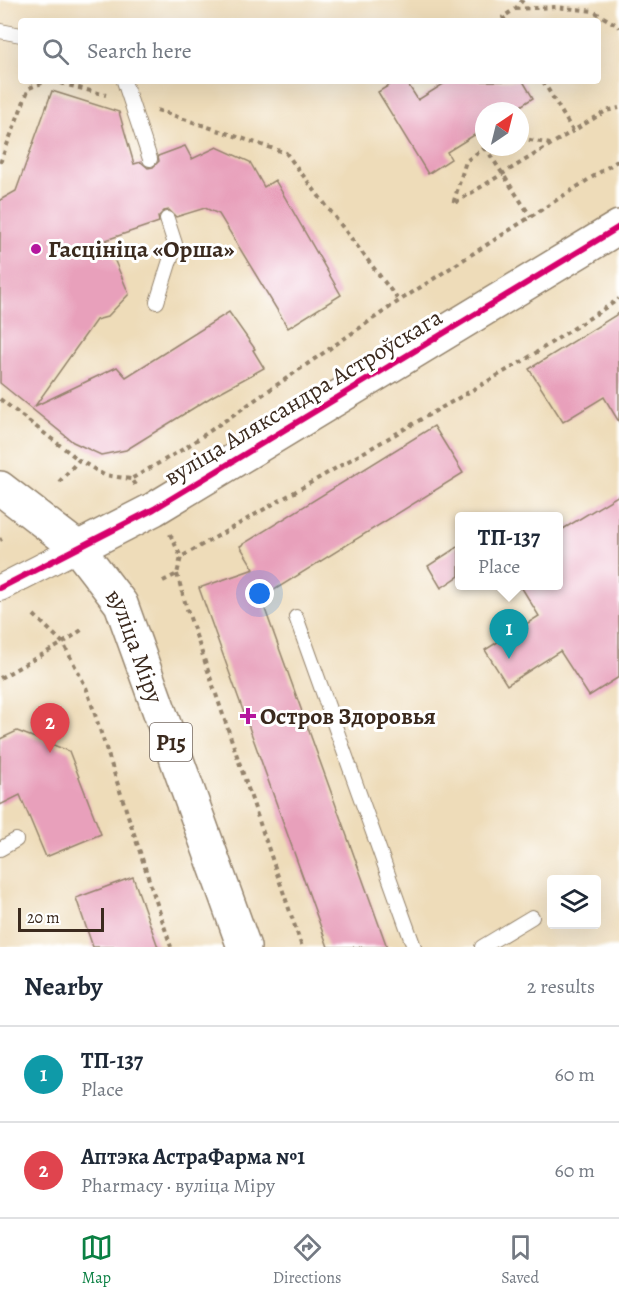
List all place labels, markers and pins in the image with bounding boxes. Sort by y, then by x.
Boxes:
place label: Гасцініца «Орша» [48,233,235,265]
marker: Гасцініца «Орша» [29,242,43,256]
pin: 1 [490,610,528,659]
place label: Остров Здоровья [260,700,436,732]
pin: 2 [31,704,70,753]
marker: Остров Здоровья [241,709,255,723]

